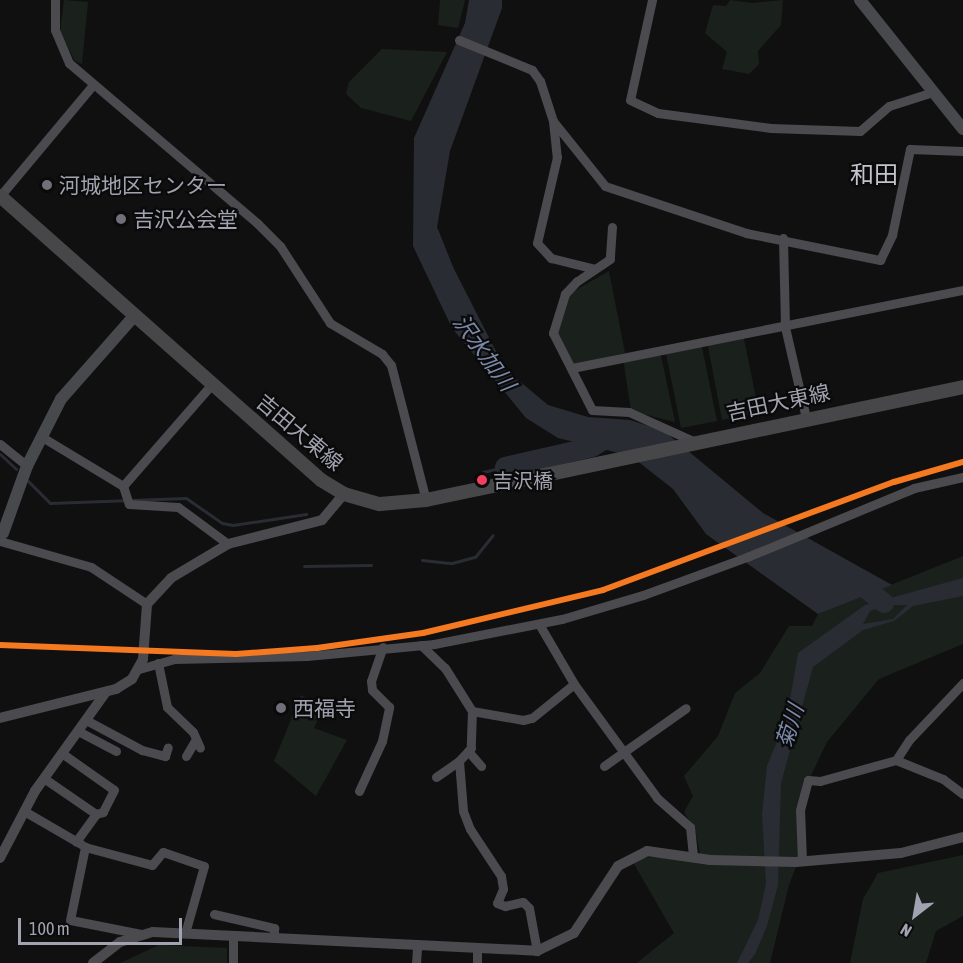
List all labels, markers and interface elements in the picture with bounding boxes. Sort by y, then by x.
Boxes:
district label: 和田 [850,161,898,189]
place label: 河城地区センター [59,172,227,198]
marker: 河城地区センター [40,178,54,192]
place label: 吉沢公会堂 [133,206,238,232]
marker: 吉沢公会堂 [114,212,128,226]
water label: 沢水加川 [447,310,521,396]
street label: 吉田大東線 [724,379,832,425]
street label: 吉田大東線 [252,389,348,475]
place label: 吉沢橋 [493,468,553,492]
marker: 吉沢橋 [476,474,488,486]
place label: 西福寺 [293,695,356,721]
marker: 西福寺 [274,701,288,715]
water label: 菊川 [771,701,809,751]
north arrow [885,885,945,945]
scale bar [21,906,184,944]
text: 100 m [29,918,70,939]
text: N [897,920,914,941]

